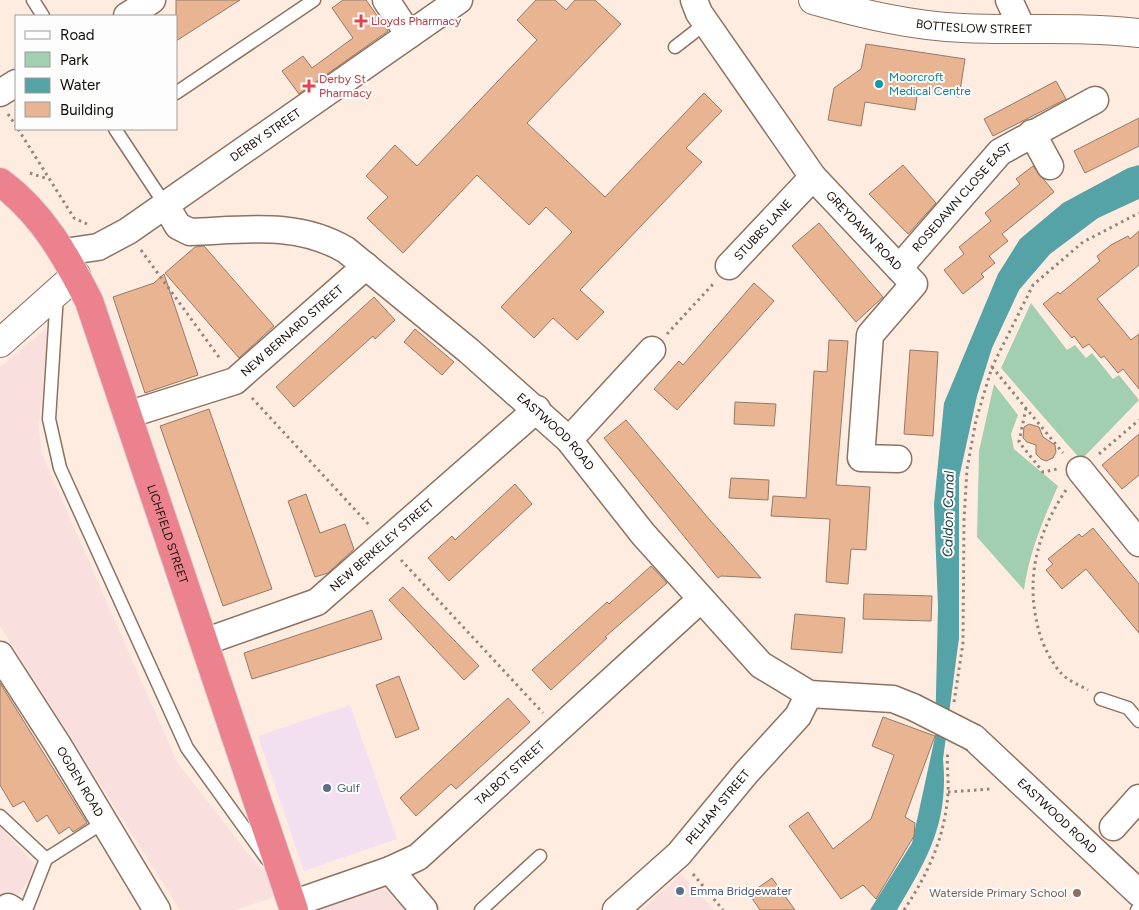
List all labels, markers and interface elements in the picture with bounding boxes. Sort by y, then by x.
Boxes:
place label: Lloyds Pharmacy [371,14,462,28]
legend [15,15,178,130]
marker: Lloyds Pharmacy [355,15,367,27]
street label: BOTTESLOW STREET [915,17,1033,36]
text: Road [60,26,95,44]
text: Park [60,51,89,69]
place label: Moorcroft Medical Centre [889,70,971,98]
place label: Derby St Pharmacy [319,72,372,100]
text: Water [60,76,100,94]
marker: Moorcroft Medical Centre [873,78,885,90]
marker: Derby St Pharmacy [303,80,315,92]
text: Building [60,101,114,119]
street label: DERBY STREET [228,105,304,165]
street label: ROSEDAWN CLOSE EAST [910,140,1014,254]
street label: GREYDAWN ROAD [823,188,905,273]
street label: STUBBS LANE [731,197,795,263]
street label: NEW BERNARD STREET [238,282,346,380]
street label: EASTWOOD ROAD [514,390,597,473]
water label: Caldon Canal [939,470,958,557]
street label: LICHFIELD STREET [144,483,191,586]
street label: NEW BERKELEY STREET [327,496,437,594]
street label: TALBOT STREET [472,738,548,808]
street label: OGDEN ROAD [54,744,106,819]
street label: PELHAM STREET [683,767,753,847]
street label: EASTWOOD ROAD [1014,775,1100,857]
place label: Gulf [337,781,360,795]
marker: Gulf [321,782,333,794]
place label: Emma Bridgewater [690,884,792,898]
marker: Emma Bridgewater [674,885,686,897]
place label: Waterside Primary School [929,886,1067,900]
marker: Waterside Primary School [1071,887,1083,899]

